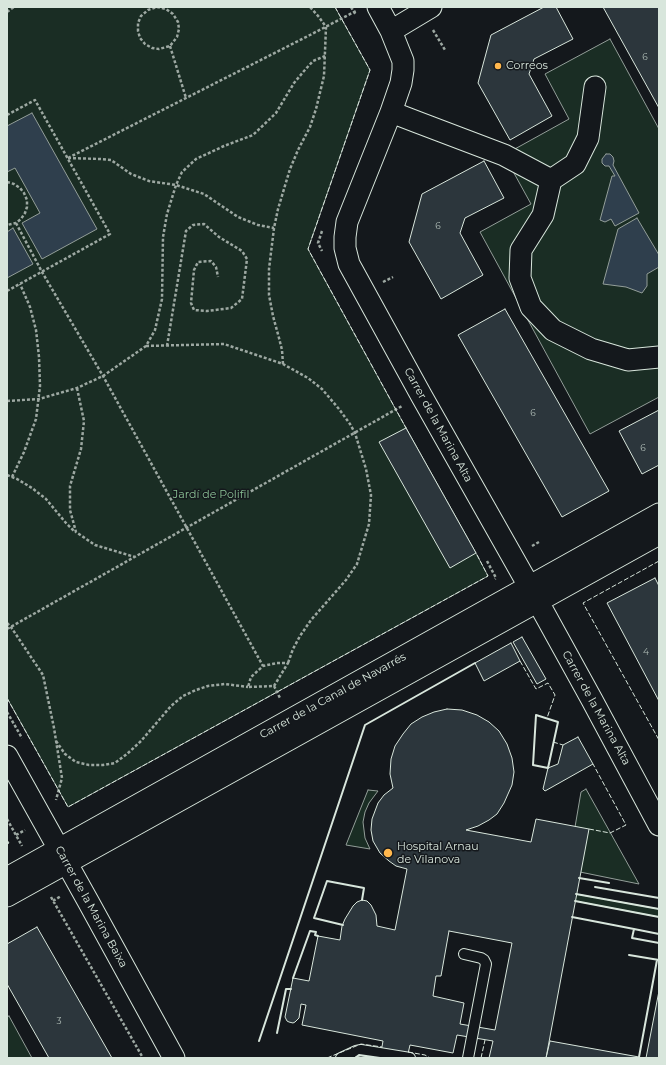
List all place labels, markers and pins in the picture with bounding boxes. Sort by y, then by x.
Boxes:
place label: Correos [506,59,548,73]
marker: Correos [493,61,503,71]
place label: Hospital Arnau de Vilanova [397,840,479,866]
marker: Hospital Arnau de Vilanova [382,847,394,859]

